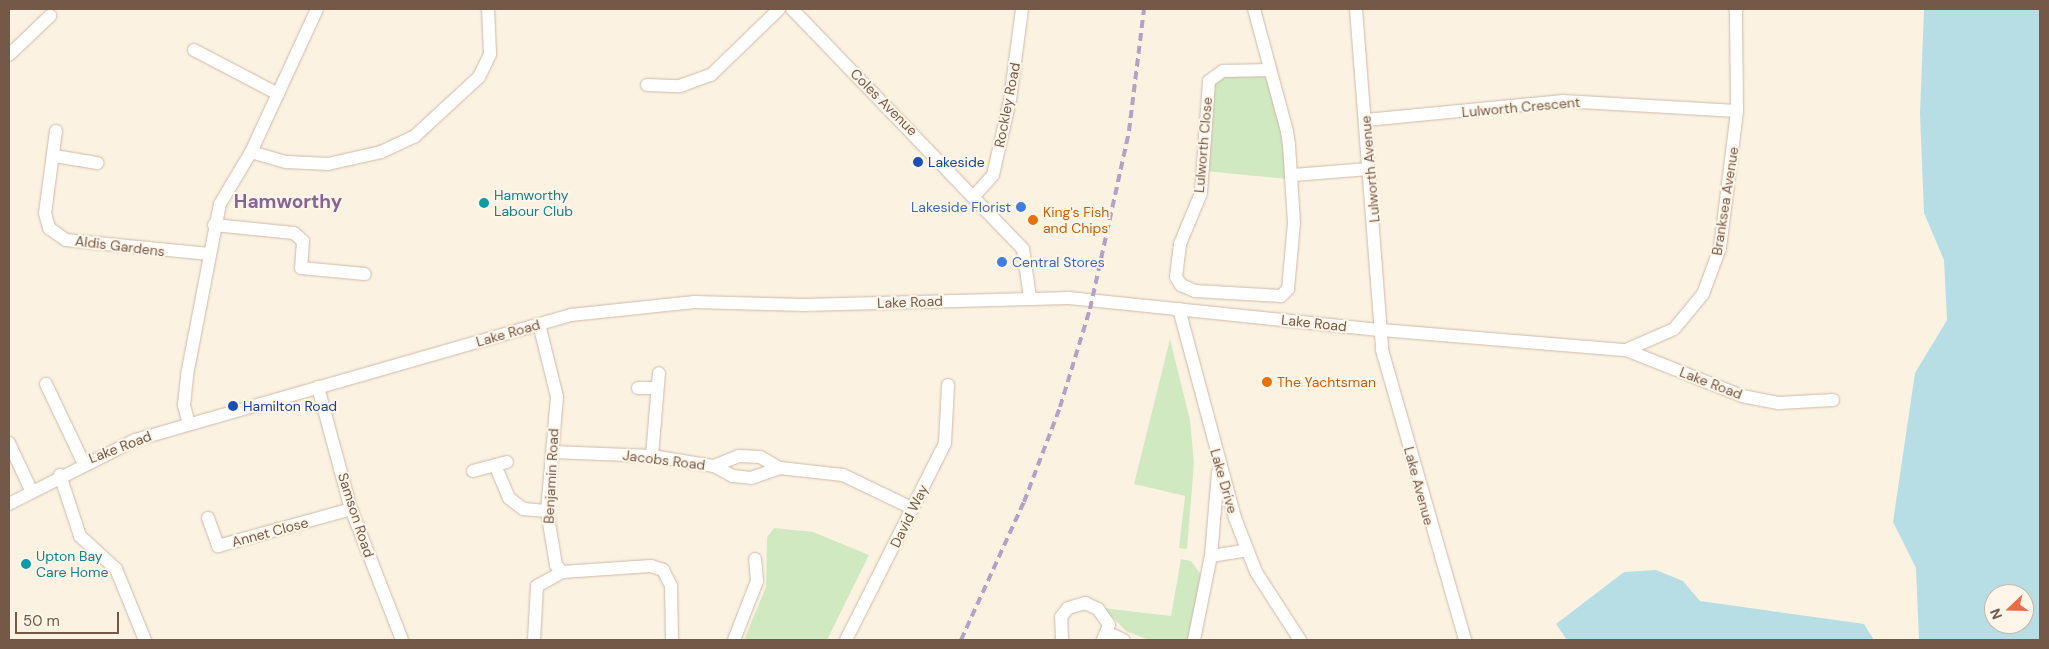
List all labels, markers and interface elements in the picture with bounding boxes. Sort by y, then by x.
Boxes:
street label: Rockley Road [991,61,1023,149]
street label: Coles Avenue [847,65,921,139]
street label: Lulworth Crescent [1461,93,1581,121]
street label: Lulworth Close [1190,96,1216,194]
street label: Lulworth Avenue [1357,115,1383,223]
street label: Branksea Avenue [1708,145,1742,257]
place label: Lakeside [928,154,985,170]
marker: Lakeside [912,156,924,168]
place label: Hamworthy Labour Club [494,187,573,220]
district label: Hamworthy [234,191,342,213]
marker: Hamworthy Labour Club [478,197,490,209]
place label: Lakeside Florist [911,199,1011,215]
marker: Lakeside Florist [1015,201,1027,213]
place label: King's Fish and Chips [1043,204,1109,236]
marker: King's Fish and Chips [1027,214,1039,226]
street label: Aldis Gardens [74,232,166,260]
place label: Central Stores [1012,254,1105,270]
marker: Central Stores [996,256,1008,268]
street label: Lake Road [877,292,943,312]
street label: Lake Road [1280,311,1348,335]
street label: Lake Road [474,316,542,350]
street label: Lake Road [1677,363,1745,403]
place label: The Yachtsman [1277,374,1376,390]
marker: The Yachtsman [1261,376,1273,388]
place label: Hamilton Road [243,398,337,414]
marker: Hamilton Road [227,400,239,412]
street label: Lake Road [86,427,154,467]
street label: Benjamin Road [540,428,562,524]
street label: Lake Avenue [1400,445,1438,527]
street label: Jacobs Road [622,447,706,473]
street label: Lake Drive [1207,447,1241,515]
street label: Samson Road [334,471,378,559]
street label: David Way [886,482,932,550]
street label: Annet Close [230,514,310,550]
place label: Upton Bay Care Home [36,548,109,580]
marker: Upton Bay Care Home [20,558,32,570]
north arrow [1984,584,2034,634]
scale bar [18,602,121,634]
text: N [1986,606,2006,622]
text: 50 m [23,611,60,631]

